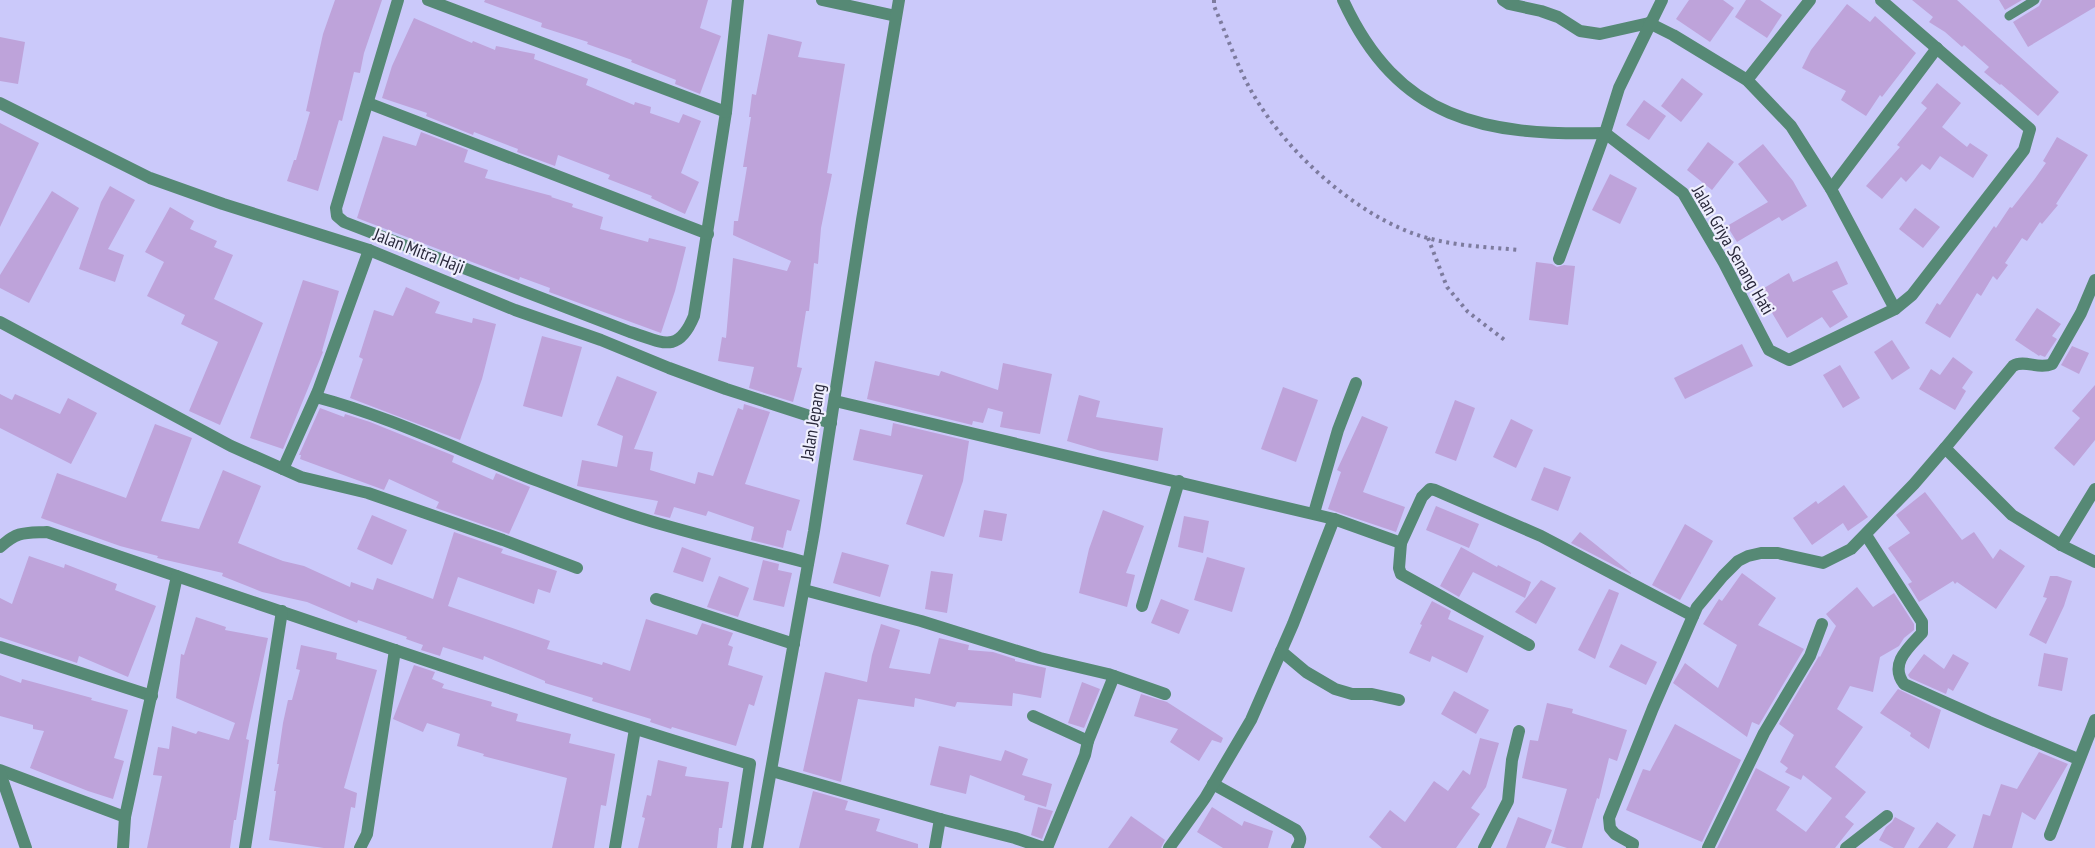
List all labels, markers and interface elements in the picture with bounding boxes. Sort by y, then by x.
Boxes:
street label: Jalan Griya Senang Hati [1687,180,1780,319]
street label: Jalan Mitra Haji [370,222,468,278]
street label: Jalan Jepang [795,382,830,463]

